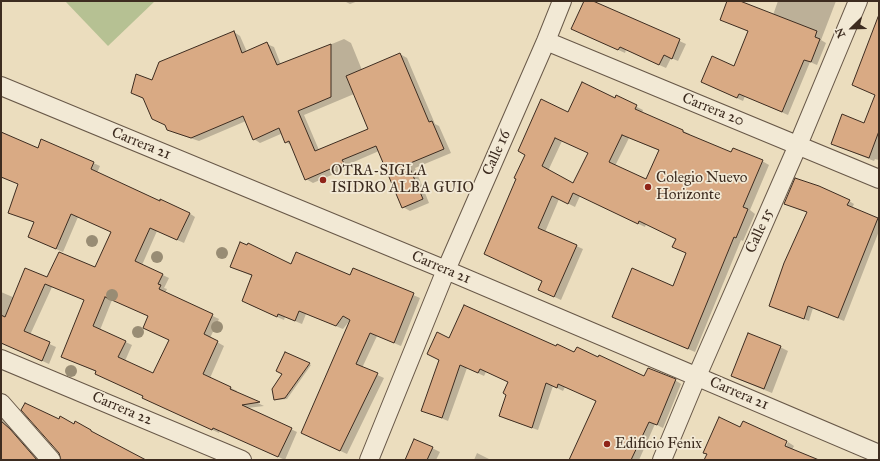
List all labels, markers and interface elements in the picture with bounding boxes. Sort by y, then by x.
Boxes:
north arrow [832,8,872,48]
text: N [833,26,848,40]
street label: Carrera 20 [679,89,747,131]
street label: Carrera 21 [109,124,173,164]
street label: Calle 16 [479,128,515,178]
place label: OTRA-SIGLA ISIDRO ALBA GUIO [331,162,474,197]
place label: Colegio Nuevo Horizonte [656,169,747,204]
marker: OTRA-SIGLA ISIDRO ALBA GUIO [318,175,328,185]
marker: Colegio Nuevo Horizonte [643,182,653,192]
street label: Calle 15 [742,206,778,256]
street label: Carrera 21 [409,248,473,288]
street label: Carrera 21 [707,374,771,414]
street label: Carrera 22 [89,388,155,430]
place label: Edificio Fenix [615,435,702,453]
marker: Edificio Fenix [602,439,612,449]

